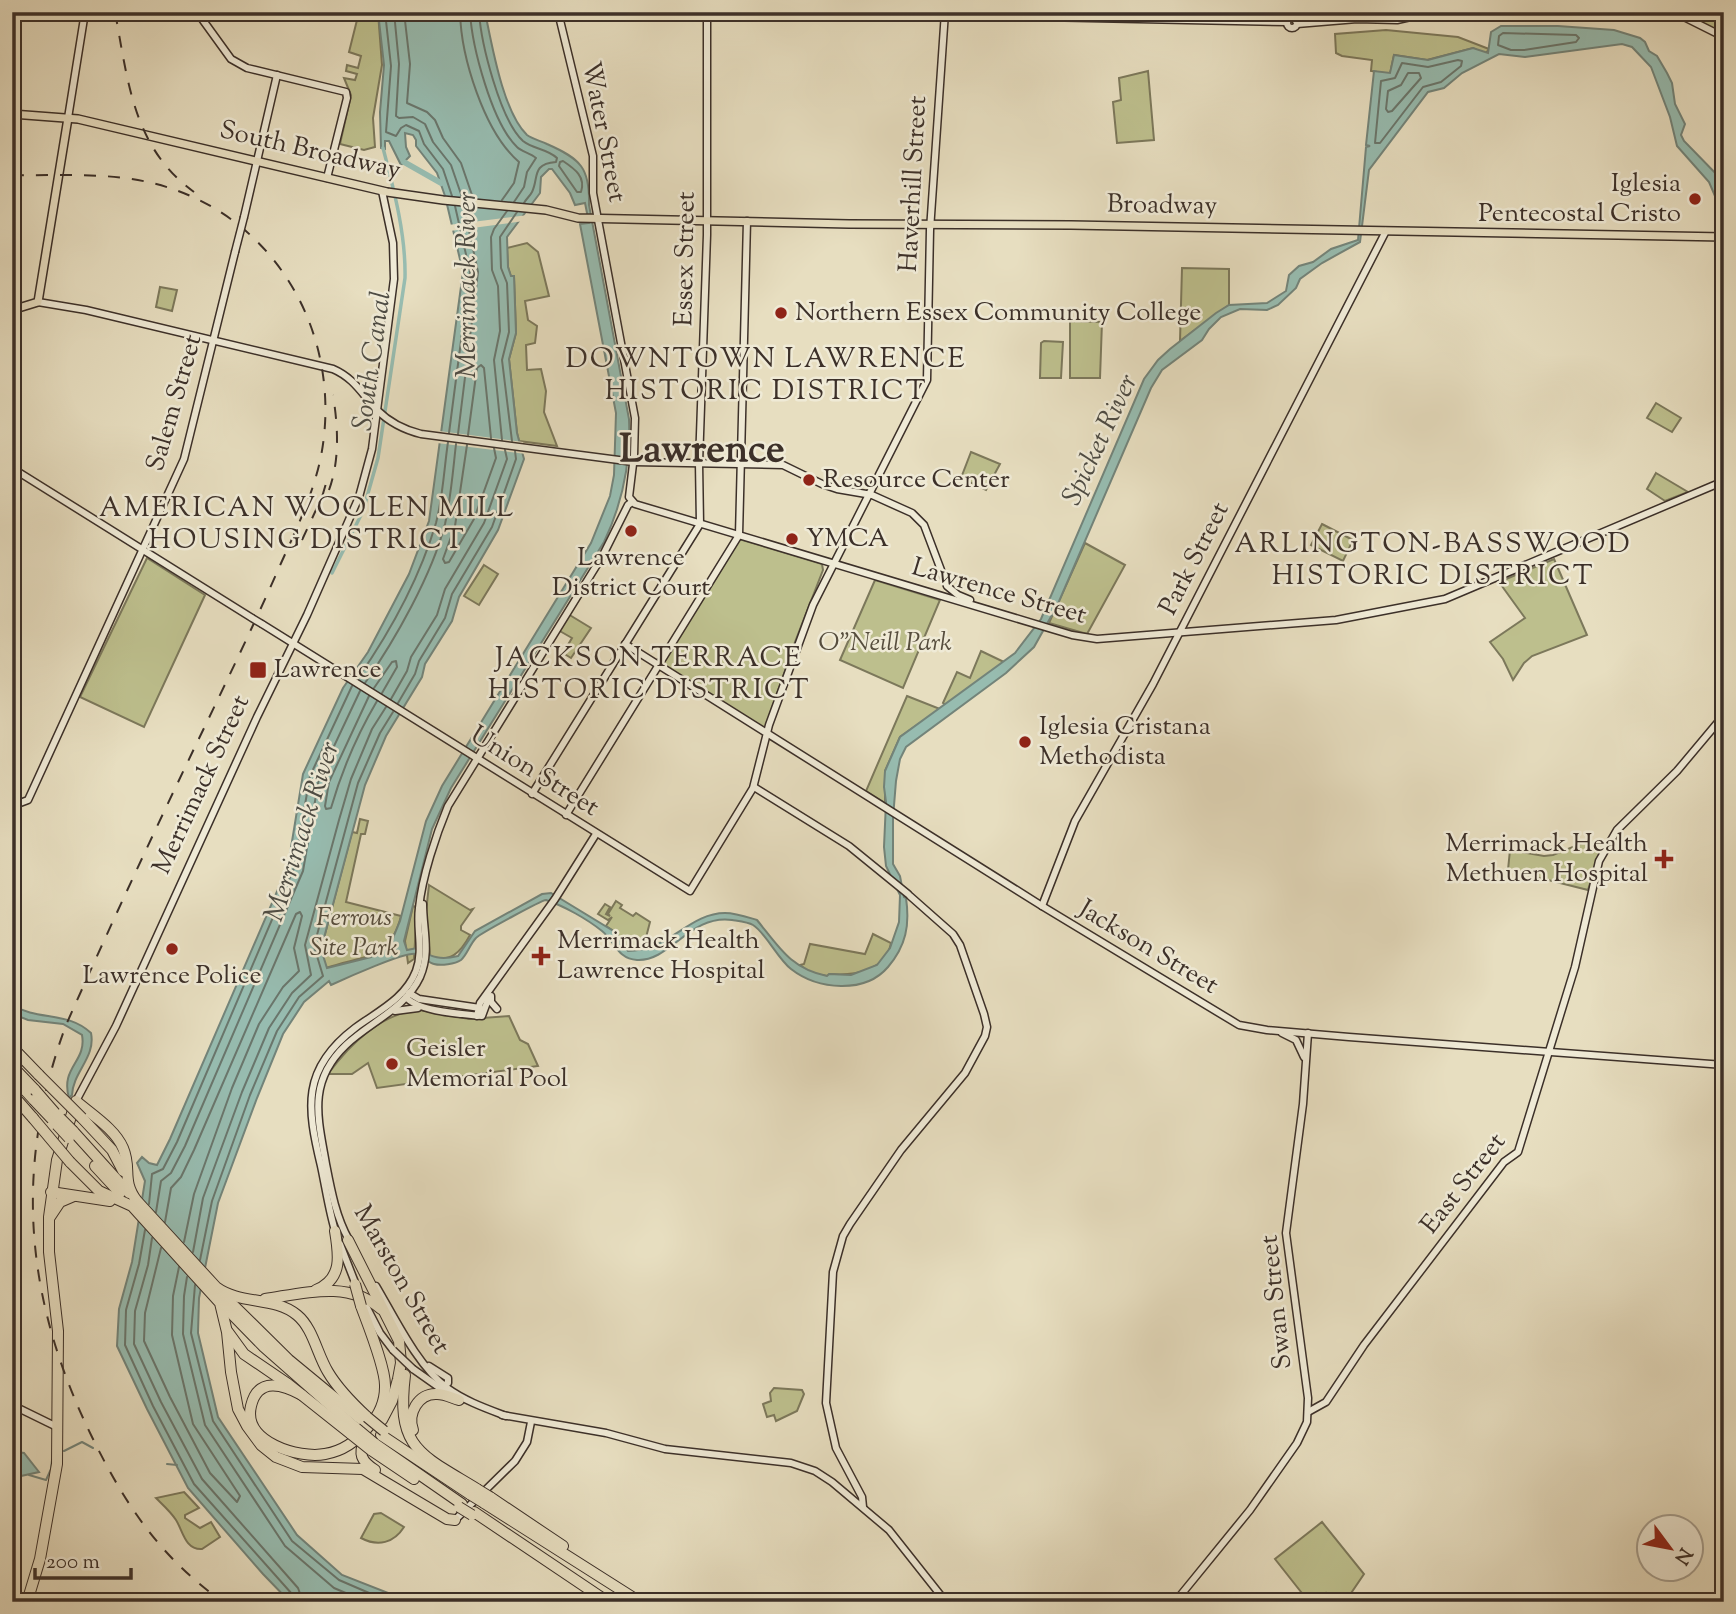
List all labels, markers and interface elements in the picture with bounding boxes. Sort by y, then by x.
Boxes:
street label: Water Street [571,59,635,206]
street label: Haverhill Street [891,95,937,273]
street label: South Broadway [216,112,404,190]
place label: Iglesia Pentecostal Cristo [1478,166,1681,233]
street label: Broadway [1106,187,1218,225]
water label: Merrimack River [448,191,488,379]
street label: Essex Street [666,191,706,327]
marker: Iglesia Pentecostal Cristo [1687,191,1703,207]
water label: South Canal [343,289,403,433]
place label: Northern Essex Community College [795,295,1201,332]
marker: Northern Essex Community College [773,305,789,321]
street label: Salem Street [138,330,212,476]
district label: DOWNTOWN LAWRENCE HISTORIC DISTRICT [566,340,966,412]
water label: Spicket River [1053,368,1149,512]
district label: Lawrence [619,423,785,480]
place label: Resource Center [823,462,1010,499]
marker: Resource Center [801,472,817,488]
district label: AMERICAN WOOLEN MILL HOUSING DISTRICT [99,489,515,561]
street label: Park Street [1151,496,1239,622]
place label: YMCA [806,521,889,558]
marker: Lawrence District Court [623,523,639,539]
district label: ARLINGTON-BASSWOOD HISTORIC DISTRICT [1234,525,1632,597]
marker: YMCA [784,531,800,547]
place label: Lawrence District Court [552,540,710,607]
street label: Lawrence Street [907,549,1091,635]
park label: O"Neill Park [818,625,952,662]
district label: JACKSON TERRACE HISTORIC DISTRICT [488,639,810,711]
place label: Lawrence [274,652,382,689]
marker: Lawrence [248,660,268,680]
street label: Merrimack Street [144,689,260,881]
place label: Iglesia Cristana Methodista [1039,709,1211,776]
street label: Union Street [462,718,606,826]
marker: Iglesia Cristana Methodista [1017,734,1033,750]
water label: Merrimack River [255,737,351,927]
place label: Merrimack Health Methuen Hospital [1445,826,1648,893]
marker: Merrimack Health Methuen Hospital [1654,849,1674,869]
street label: Jackson Street [1069,891,1225,1004]
park label: Ferrous Site Park [310,900,398,967]
place label: Merrimack Health Lawrence Hospital [557,923,765,990]
marker: Lawrence Police [164,941,180,957]
marker: Merrimack Health Lawrence Hospital [531,946,551,966]
place label: Lawrence Police [82,958,262,995]
place label: Geisler Memorial Pool [406,1031,568,1098]
marker: Geisler Memorial Pool [384,1056,400,1072]
street label: East Street [1413,1125,1515,1242]
street label: Marston Street [343,1199,459,1361]
street label: Swan Street [1252,1233,1302,1371]
north arrow [1634,1512,1704,1582]
scale bar [35,1537,131,1581]
text: N [1667,1542,1698,1569]
text: 200 m [46,1548,100,1578]

